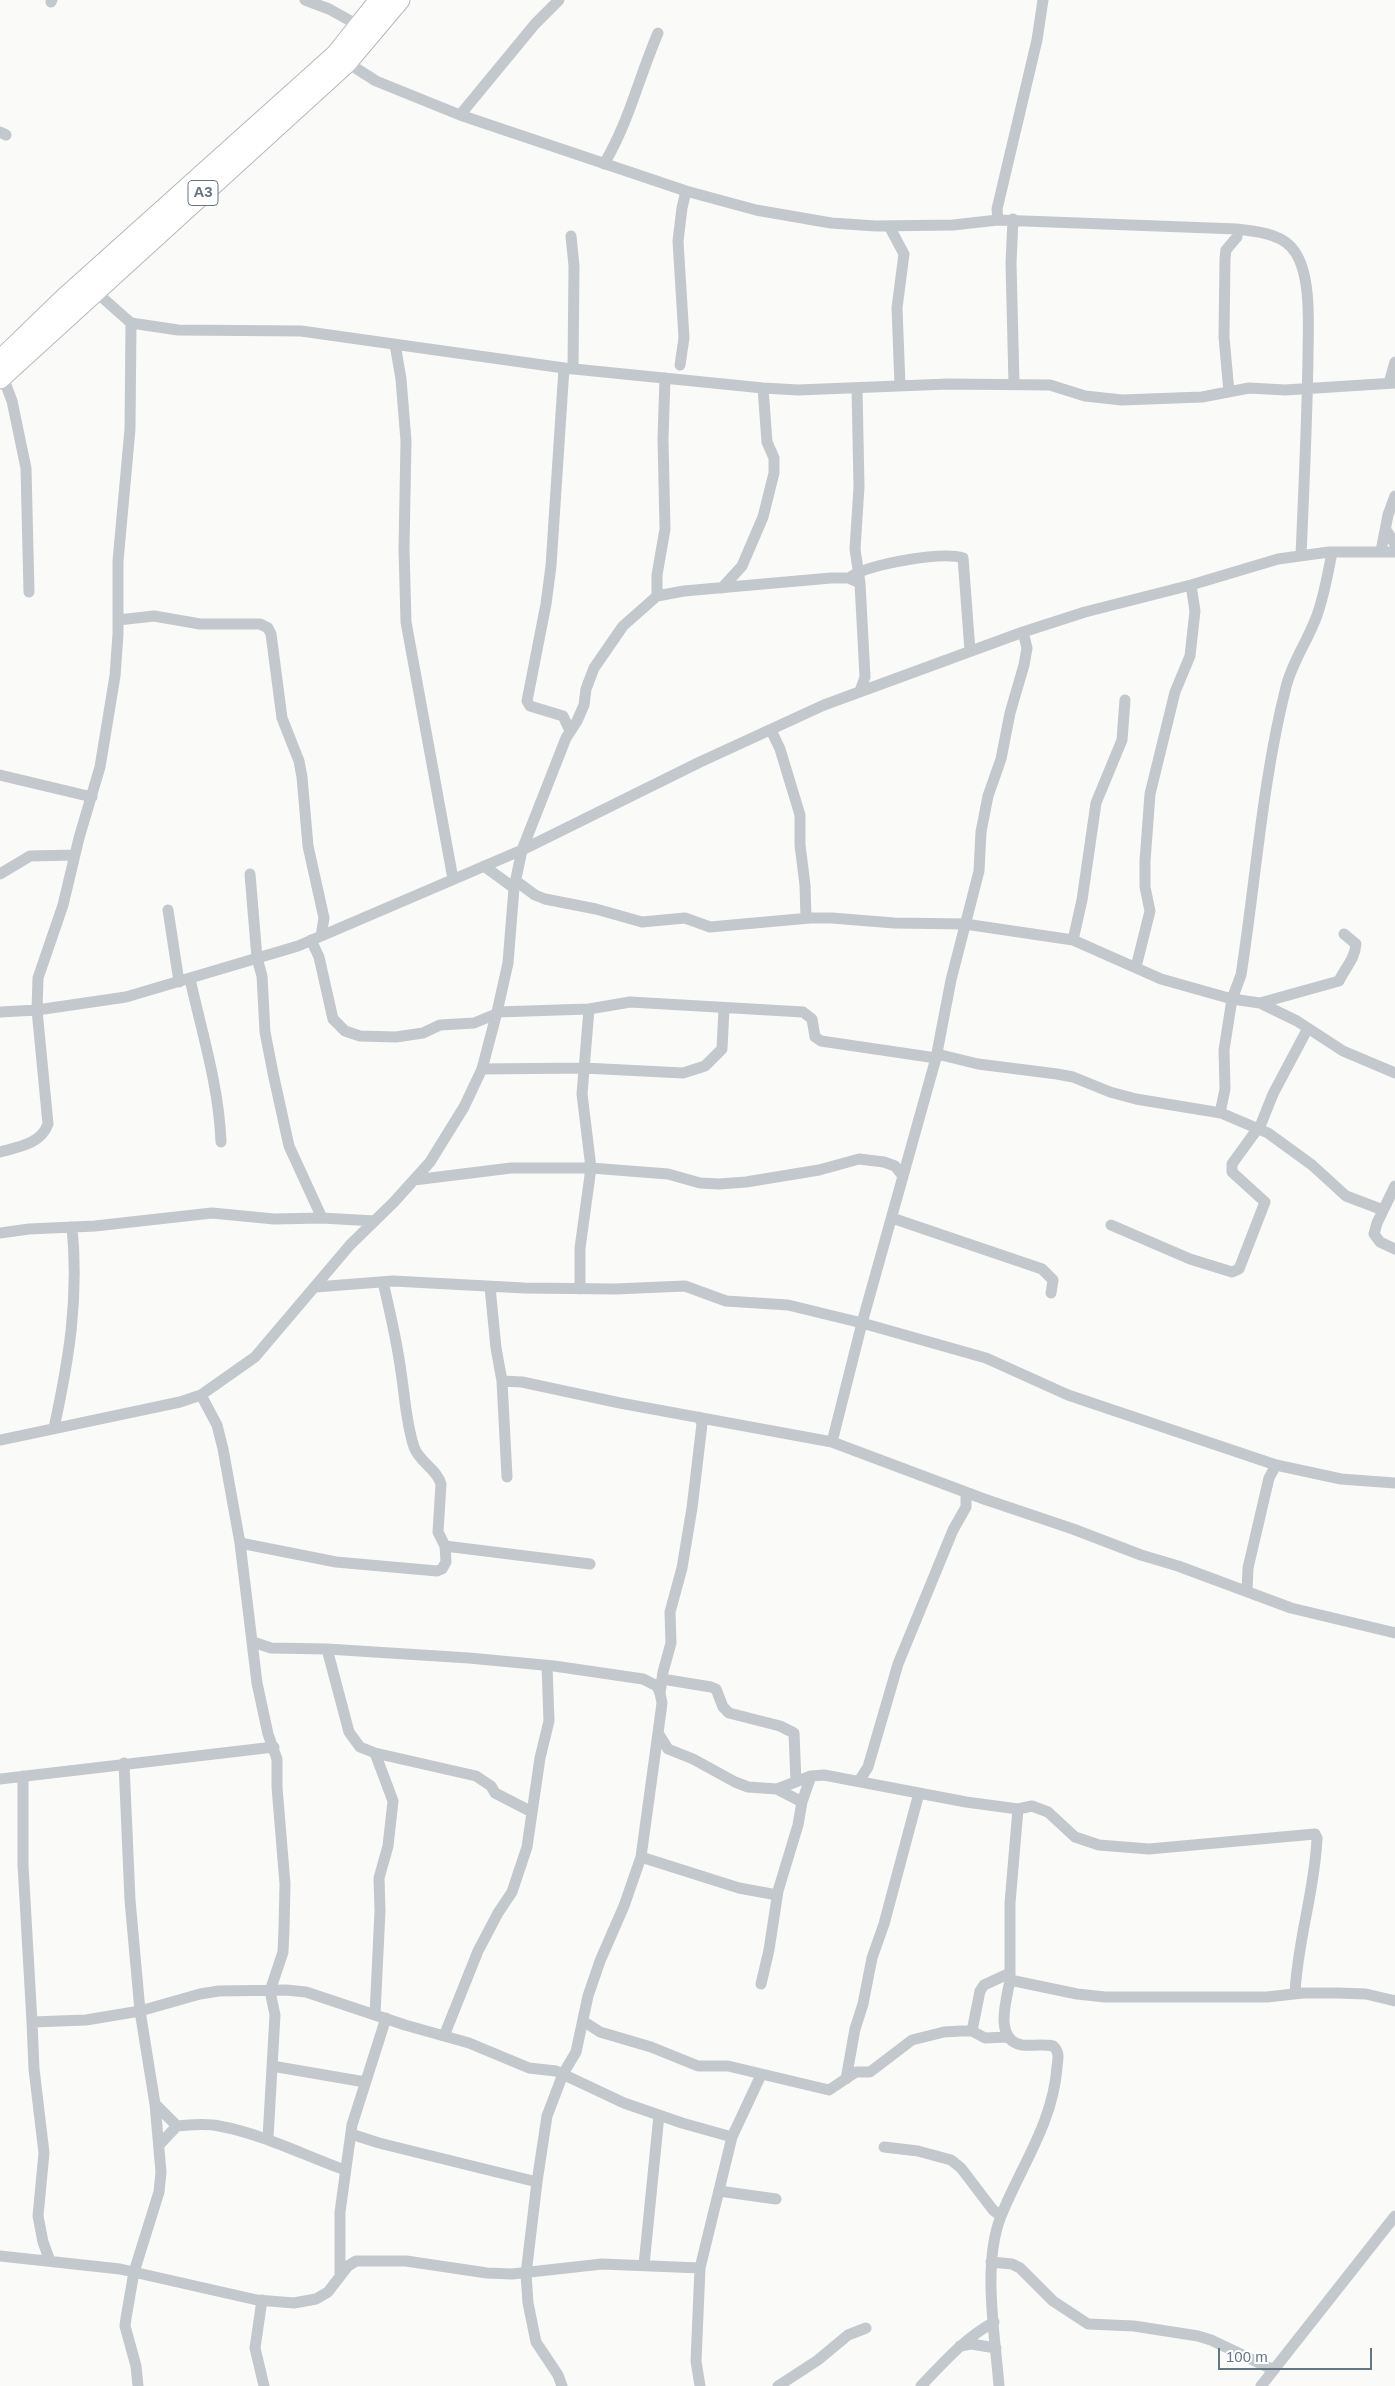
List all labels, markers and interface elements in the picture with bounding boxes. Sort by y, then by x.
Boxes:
road number: A3 [188,180,218,206]
scale bar [1220,2338,1374,2370]
text: 100 m [1226,2348,1268,2365]

